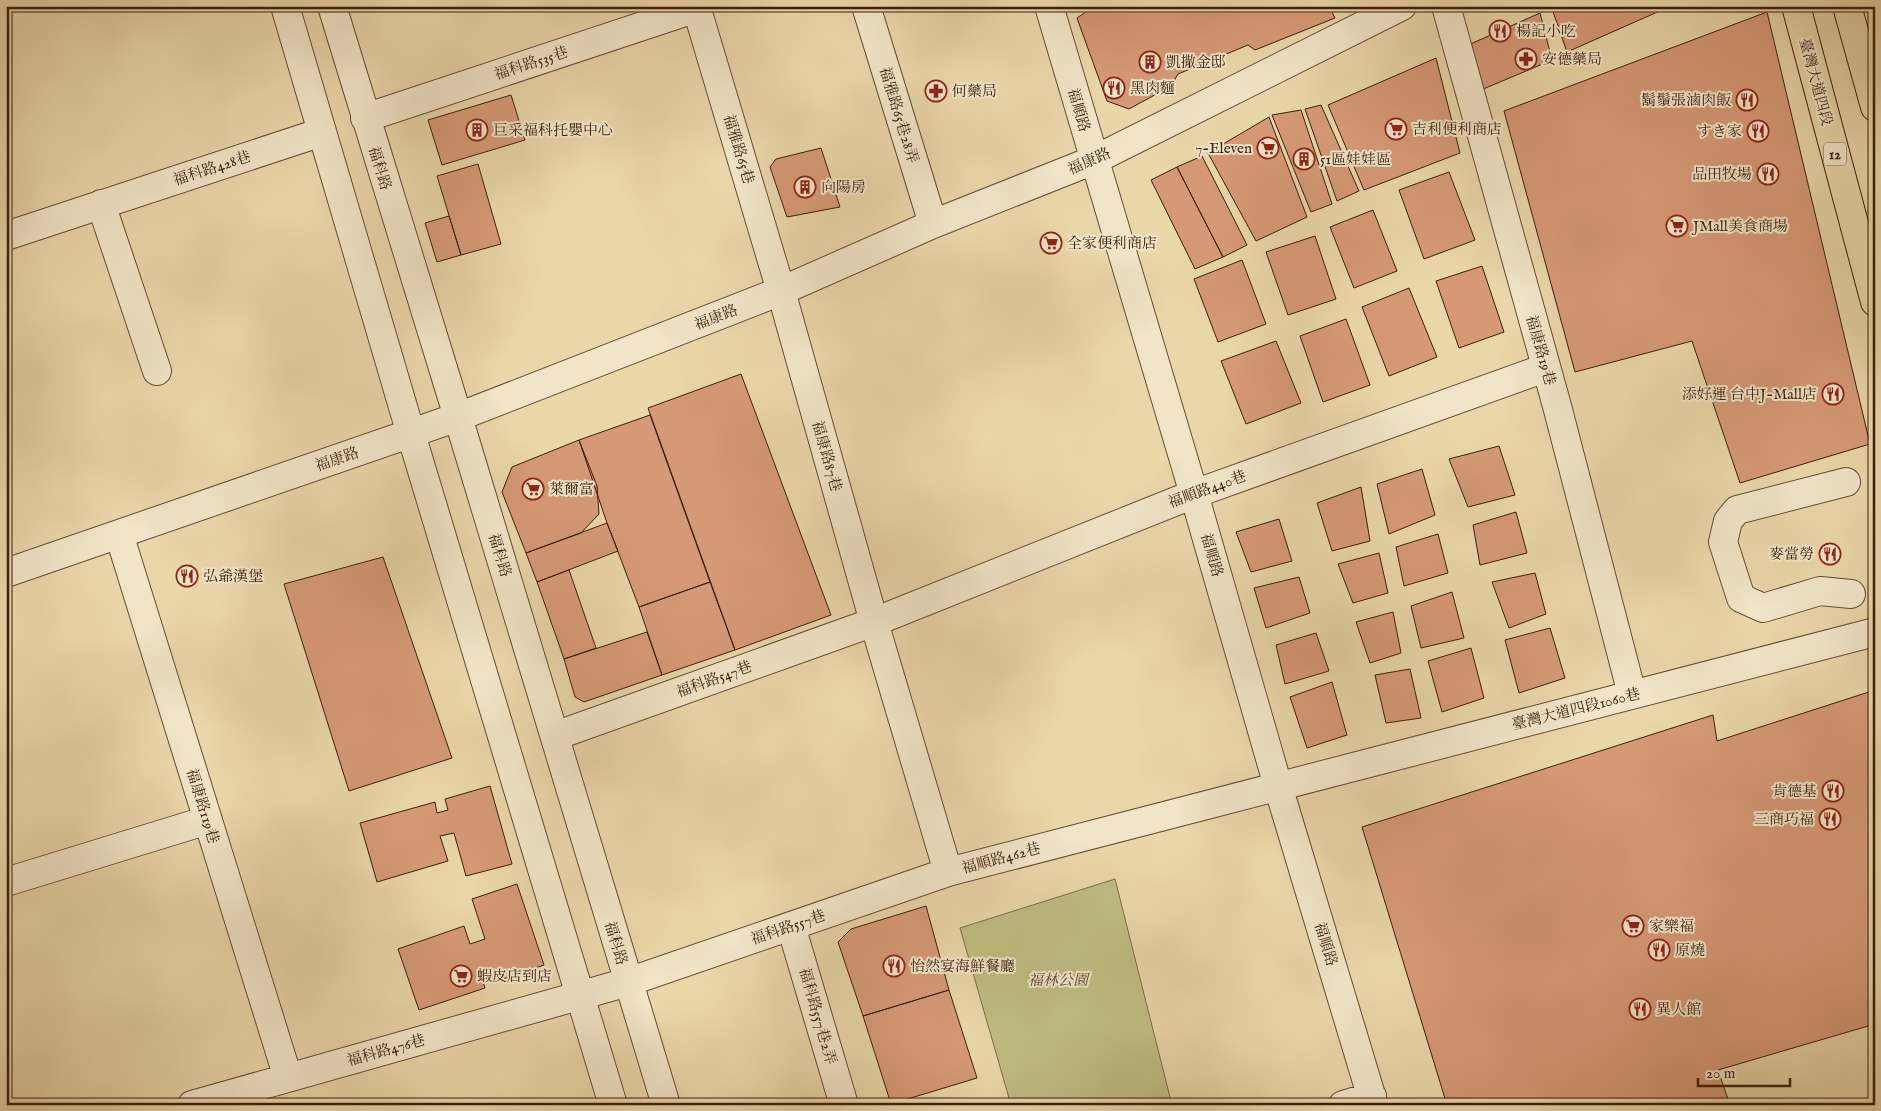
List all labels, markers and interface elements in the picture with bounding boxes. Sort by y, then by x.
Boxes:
restaurant icon: 楊記小吃 [1488,19,1512,43]
place label: 楊記小吃 [1516,22,1576,41]
street label: 臺灣大道四段 [1795,36,1836,128]
street label: 福科路535巷 [492,43,570,84]
pharmacy icon: 安德藥局 [1514,47,1538,71]
building icon: 凱撒金邸 [1138,50,1162,74]
place label: 安德藥局 [1542,50,1602,69]
place label: 凱撒金邸 [1166,53,1226,72]
street label: 福雅路65巷28弄 [875,65,922,166]
restaurant icon: 黑肉麵 [1102,76,1126,100]
pharmacy icon: 何藥局 [924,79,948,103]
place label: 黑肉麵 [1130,79,1175,98]
place label: 何藥局 [952,82,997,101]
street label: 福順路 [1063,86,1094,134]
restaurant icon: 鬍鬚張滷肉飯 [1735,88,1759,112]
place label: 鬍鬚張滷肉飯 [1641,91,1731,110]
street label: 福雅路65巷 [719,112,758,186]
supermarket icon: 吉利便利商店 [1384,117,1408,141]
building icon: 巨采福科托嬰中心 [465,118,489,142]
restaurant icon: すき家 [1746,119,1770,143]
place label: 吉利便利商店 [1412,120,1502,139]
place label: 巨采福科托嬰中心 [493,121,613,140]
place label: すき家 [1697,122,1742,141]
supermarket icon: 7-Eleven [1256,136,1280,160]
place label: 7-Eleven [1195,139,1252,158]
road number: 12 [1824,142,1846,166]
street label: 福科路 [364,144,395,192]
street label: 福康路 [1065,144,1114,179]
street label: 福科路428巷 [171,147,253,190]
building icon: 51區娃娃區 [1292,147,1316,171]
place label: 51區娃娃區 [1320,150,1391,169]
restaurant icon: 品田牧場 [1756,162,1780,186]
place label: 品田牧場 [1692,165,1752,184]
building icon: 向陽房 [793,175,817,199]
place label: 向陽房 [821,178,866,197]
supermarket icon: JMall美食商場 [1665,214,1689,238]
place label: JMall美食商場 [1691,217,1788,236]
supermarket icon: 全家便利商店 [1039,231,1063,255]
place label: 全家便利商店 [1067,234,1157,253]
street label: 福康路 [692,301,741,334]
street label: 福康路19巷 [1521,313,1560,387]
restaurant icon: 添好運 台中J-Mall店 [1821,382,1845,406]
place label: 添好運 台中J-Mall店 [1682,385,1817,404]
street label: 福康路87巷 [807,418,846,494]
street label: 福康路 [313,443,362,476]
street label: 福順路440巷 [1165,467,1249,512]
supermarket icon: 萊爾富 [521,477,545,501]
place label: 萊爾富 [549,480,594,499]
street label: 福科路 [484,531,515,579]
street label: 福順路 [1196,531,1227,579]
restaurant icon: 麥當勞 [1818,542,1842,566]
place label: 麥當勞 [1769,545,1814,564]
restaurant icon: 弘爺漢堡 [175,564,199,588]
place label: 弘爺漢堡 [203,567,263,586]
street label: 福科路547巷 [674,657,755,702]
street label: 臺灣大道四段1060巷 [1510,684,1642,735]
street label: 福康路119巷 [182,766,223,846]
restaurant icon: 肯德基 [1821,779,1845,803]
place label: 肯德基 [1772,782,1817,801]
restaurant icon: 三商巧福 [1818,807,1842,831]
place label: 三商巧福 [1754,810,1814,829]
street label: 福順路462巷 [960,839,1043,878]
street label: 福科路557巷 [748,906,828,949]
supermarket icon: 家樂福 [1621,914,1645,938]
place label: 家樂福 [1649,917,1694,936]
street label: 福科路 [600,919,631,967]
street label: 福順路 [1310,920,1341,968]
restaurant icon: 原燒 [1647,938,1671,962]
place label: 原燒 [1675,941,1705,960]
restaurant icon: 怡然宴海鮮餐廳 [882,954,906,978]
place label: 怡然宴海鮮餐廳 [910,957,1015,976]
supermarket icon: 蝦皮店到店 [449,964,473,988]
street label: 福科路557巷2弄 [795,965,840,1067]
place label: 蝦皮店到店 [477,967,552,986]
park label: 福林公園 [1028,971,1090,990]
restaurant icon: 異人館 [1628,997,1652,1021]
place label: 異人館 [1656,1000,1701,1019]
street label: 福科路476巷 [345,1030,427,1071]
scale bar [1698,1056,1791,1088]
text: 20 m [1706,1064,1736,1083]

